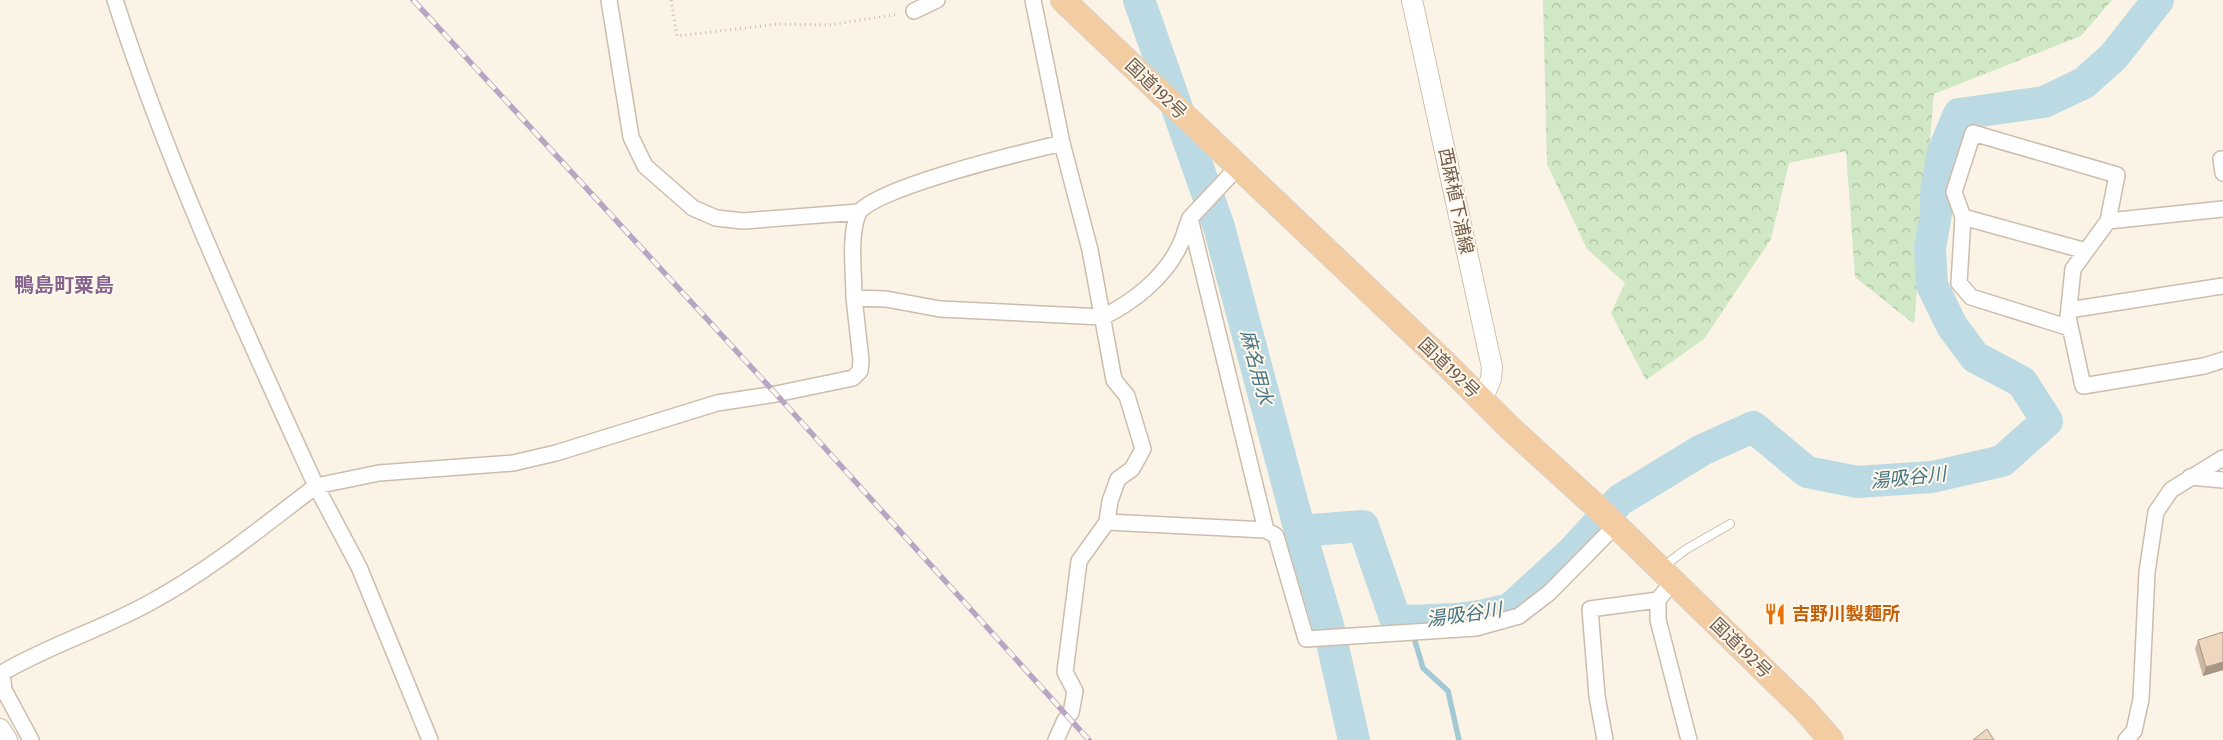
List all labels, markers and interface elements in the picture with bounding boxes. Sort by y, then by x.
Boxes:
street label: 国道192号 [1121,54,1191,124]
street label: 西麻植下浦線 [1434,146,1478,256]
district label: 鴨島町粟島 [14,273,114,297]
water label: 麻名用水 [1236,327,1278,409]
street label: 国道192号 [1414,333,1484,403]
water label: 湯吸谷川 [1869,462,1949,493]
water label: 湯吸谷川 [1425,598,1505,631]
restaurant icon: 吉野川製麺所 [1762,601,1788,627]
place label: 吉野川製麺所 [1792,603,1900,625]
street label: 国道192号 [1706,613,1776,683]

